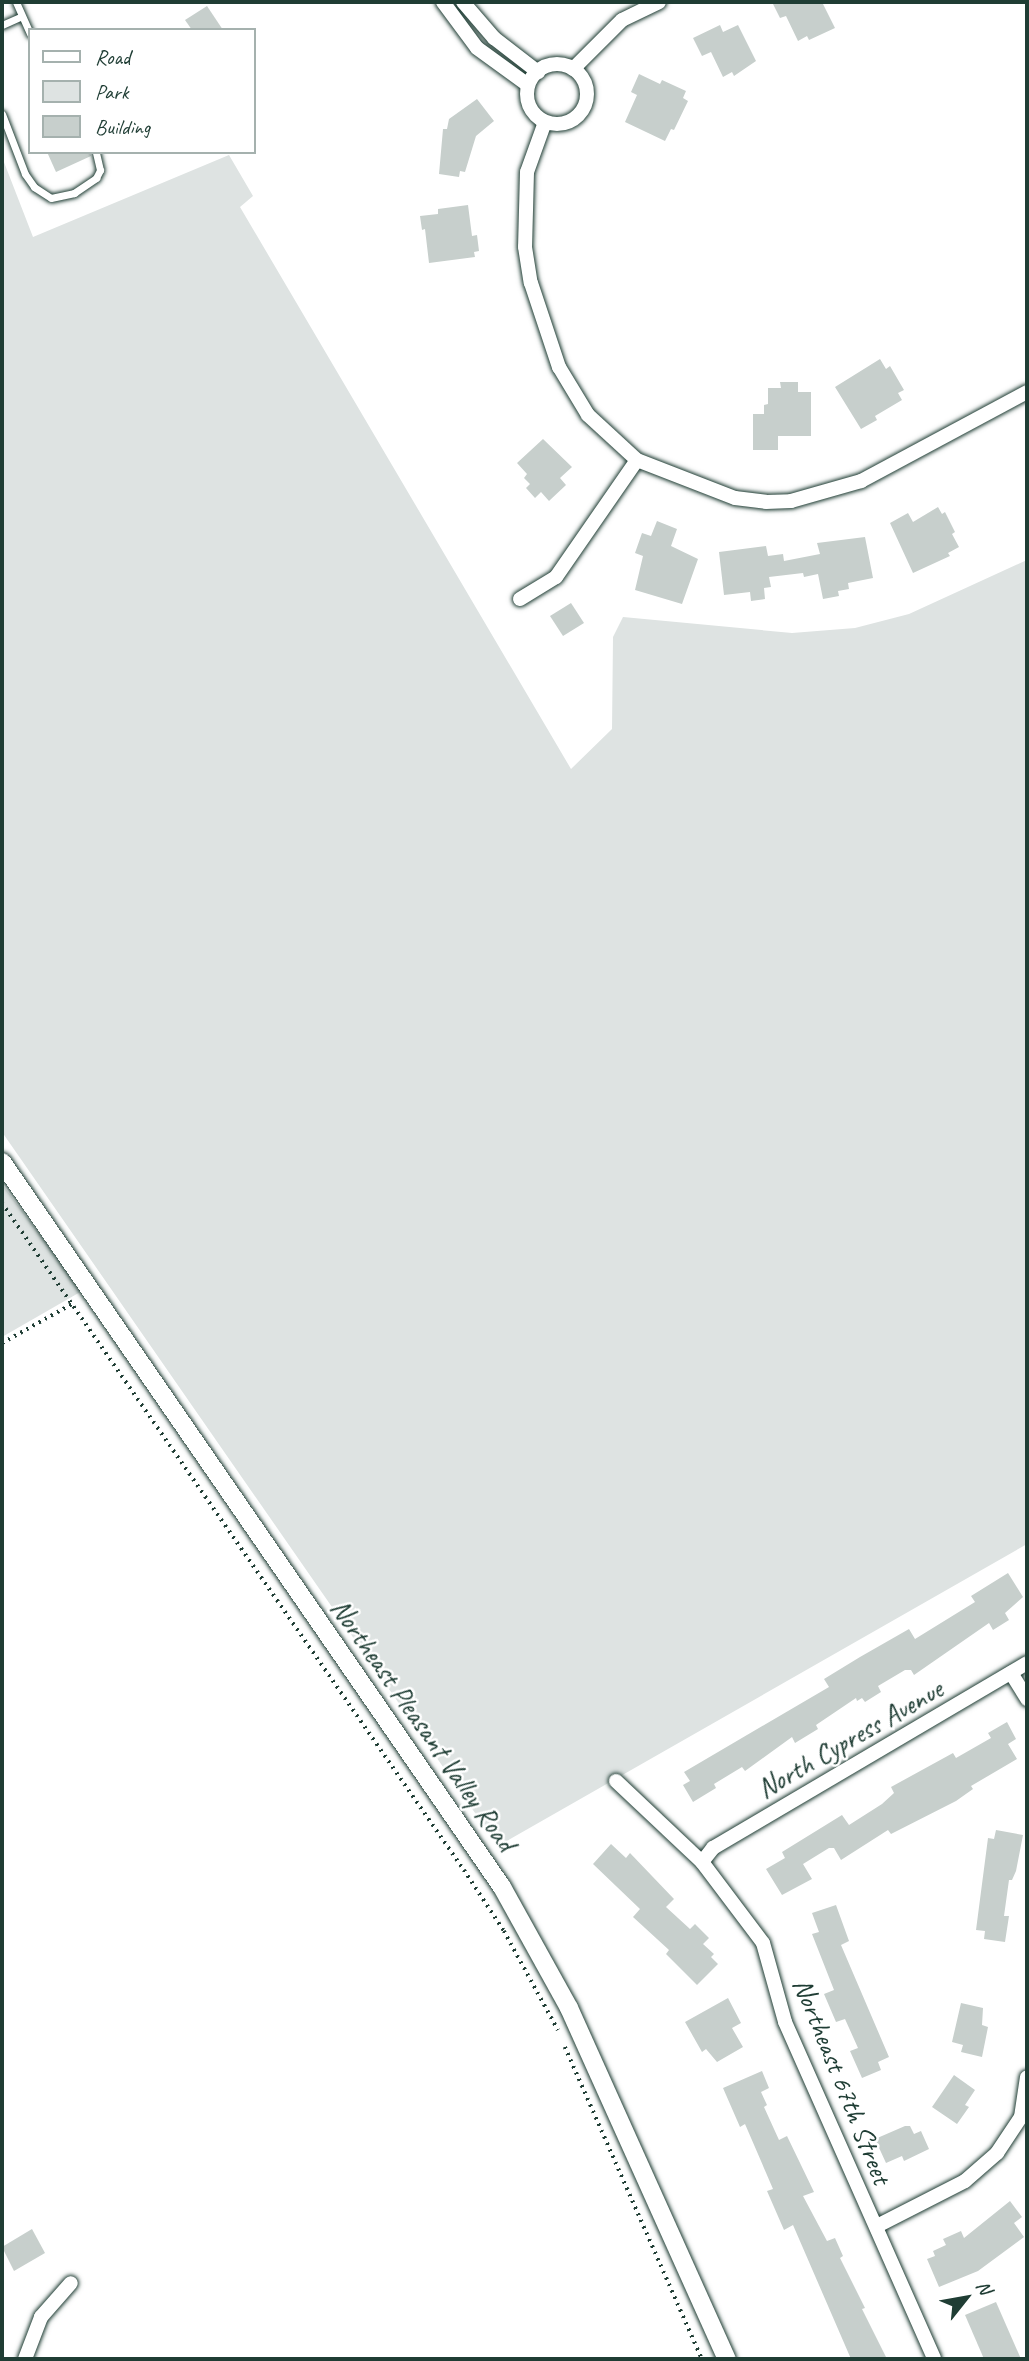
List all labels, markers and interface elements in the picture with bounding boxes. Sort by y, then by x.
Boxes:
legend [28,28,256,154]
text: Road [95,44,130,70]
text: Park [95,79,128,105]
text: Building [95,114,150,140]
street label: Northeast Pleasant Valley Road [323,1593,523,1857]
street label: North Cypress Avenue [751,1672,949,1806]
street label: Northeast 67th Street [785,1973,899,2189]
north arrow [931,2263,1001,2333]
text: N [971,2276,997,2298]

